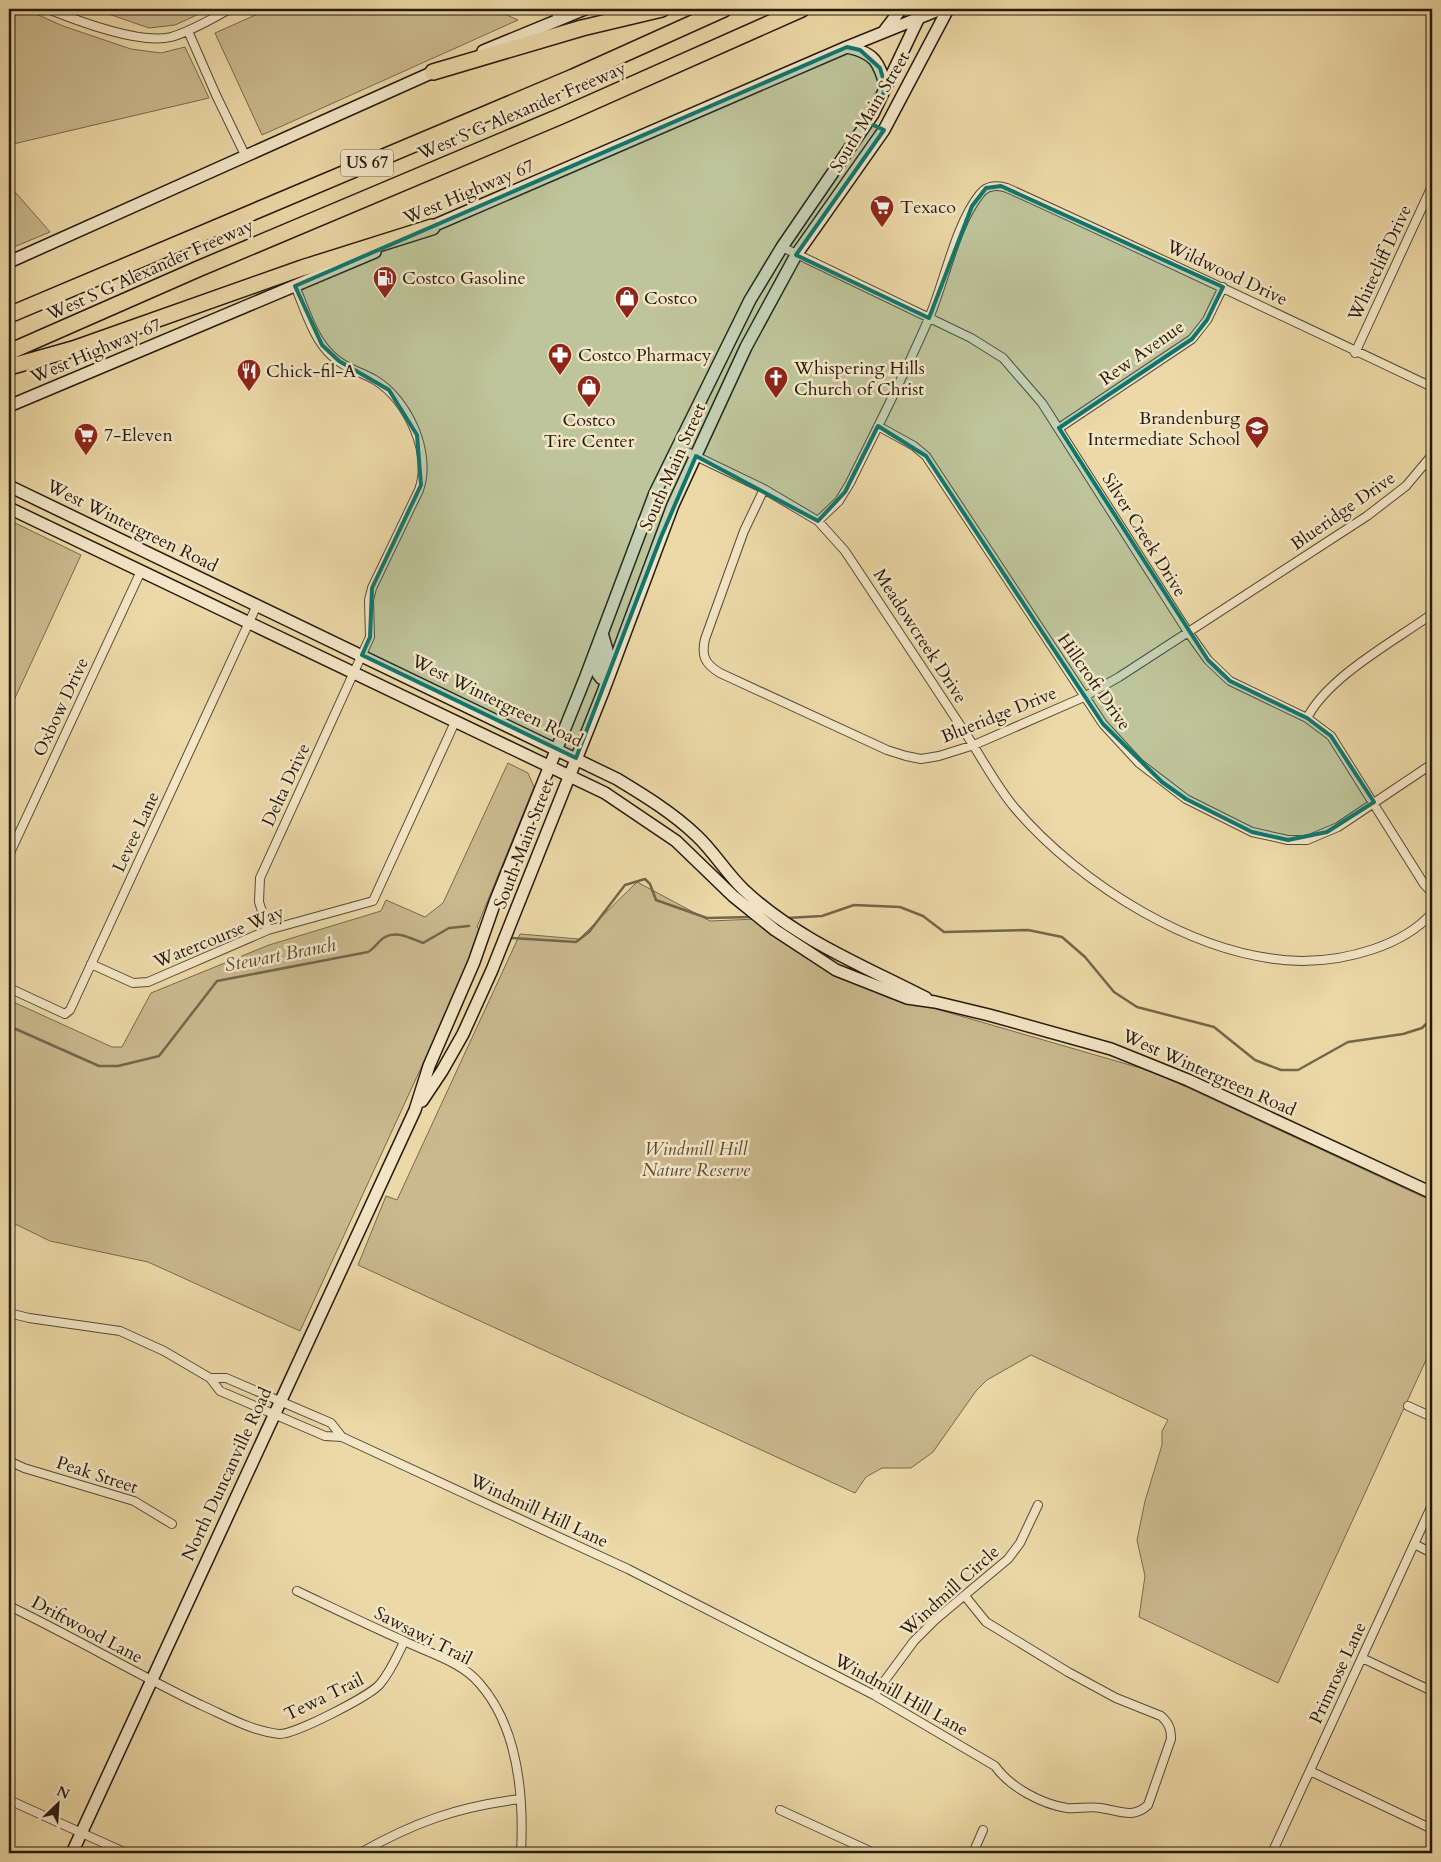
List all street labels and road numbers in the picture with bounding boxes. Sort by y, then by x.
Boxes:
street label: South Main Street [824,47,916,177]
street label: West S G Alexander Freeway [413,56,630,167]
road number: US 67 [341,150,393,177]
street label: West Highway 67 [399,153,538,231]
street label: Whitecliff Drive [1342,201,1418,326]
street label: West S G Alexander Freeway [42,213,258,327]
street label: Wildwood Drive [1161,234,1292,312]
street label: West Highway 67 [26,312,165,390]
street label: Rew Avenue [1095,315,1189,391]
street label: South Main Street [634,399,712,535]
street label: Blueridge Drive [1286,466,1400,556]
street label: Silver Creek Drive [1096,468,1192,602]
street label: West Wintergreen Road [41,473,222,579]
street label: Meadowcreek Drive [867,564,973,708]
street label: Hillcroft Drive [1051,628,1137,736]
street label: West Wintergreen Road [406,648,587,754]
street label: Oxbow Drive [27,653,95,761]
street label: Blueridge Drive [937,680,1061,750]
street label: Delta Drive [256,739,316,831]
street label: South Main Street [488,775,560,913]
street label: Levee Lane [106,788,166,876]
street label: Watercourse Way [149,899,288,975]
street label: West Wintergreen Road [1117,1023,1300,1123]
street label: North Duncanville Road [176,1383,278,1565]
street label: Peak Street [53,1450,141,1500]
street label: Windmill Hill Lane [465,1468,612,1554]
street label: Windmill Circle [894,1540,1005,1643]
street label: Driftwood Lane [27,1590,147,1670]
street label: Sawsawi Trail [370,1601,477,1672]
street label: Primrose Lane [1303,1618,1373,1728]
street label: Windmill Hill Lane [828,1647,973,1742]
street label: Tewa Trail [280,1667,368,1727]

